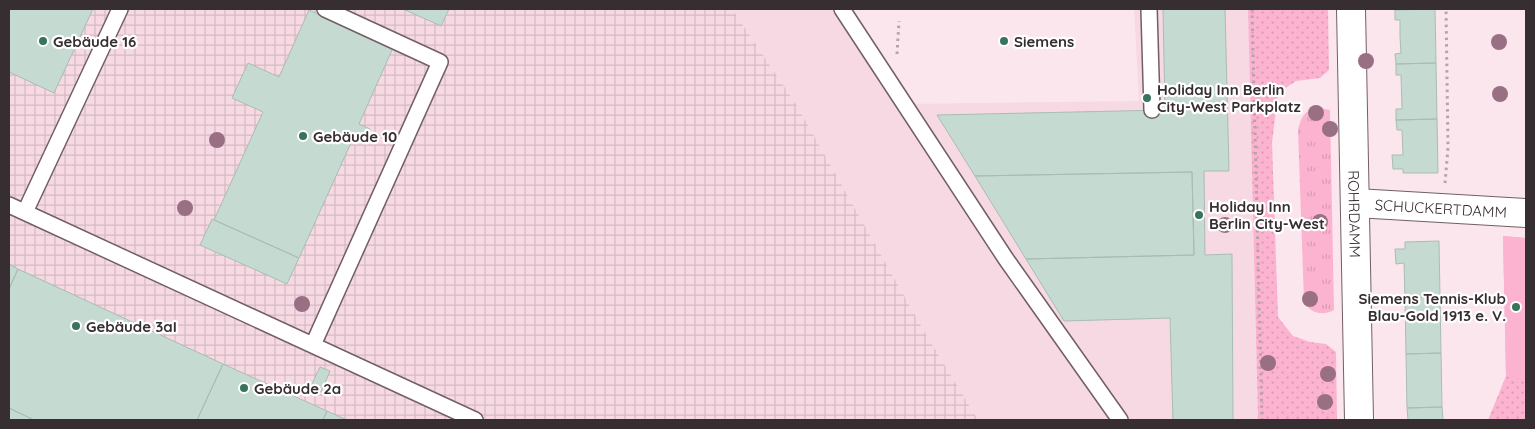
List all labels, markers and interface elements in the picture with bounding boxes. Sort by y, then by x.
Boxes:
place label: Gebäude 16 [53,32,136,51]
place label: Siemens [1014,32,1074,51]
marker: Gebäude 16 [37,35,49,47]
marker: Siemens [998,35,1010,47]
place label: Holiday Inn Berlin City-West Parkplatz [1157,80,1301,116]
marker: Holiday Inn Berlin City-West Parkplatz [1141,92,1153,104]
place label: Gebäude 10 [313,127,397,146]
marker: Gebäude 10 [297,130,309,142]
street label: ROHRDAMM [1345,170,1365,258]
street label: SCHUCKERTDAMM [1374,195,1507,221]
place label: Holiday Inn Berlin City-West [1209,197,1325,233]
marker: Holiday Inn Berlin City-West [1193,209,1205,221]
place label: Siemens Tennis-Klub Blau-Gold 1913 e. V. [1359,289,1506,325]
marker: Siemens Tennis-Klub Blau-Gold 1913 e. V. [1510,301,1522,313]
place label: Gebäude 3aI [86,317,177,336]
marker: Gebäude 3aI [70,320,82,332]
place label: Gebäude 2a [254,379,341,398]
marker: Gebäude 2a [238,382,250,394]

